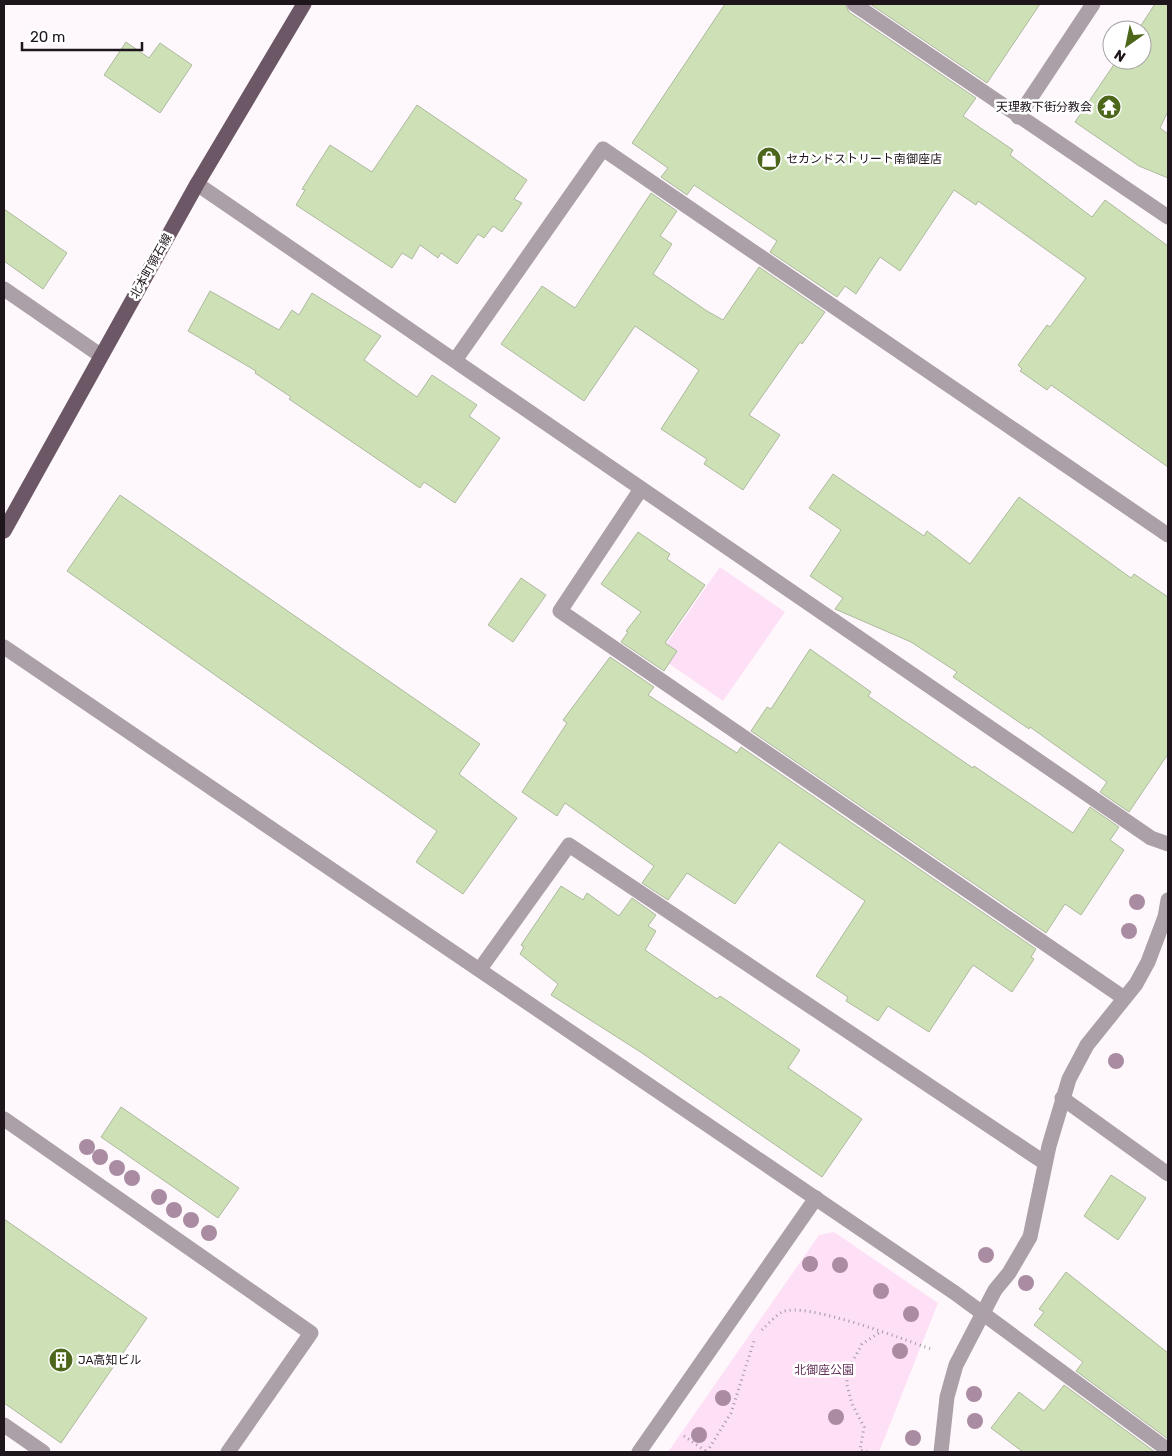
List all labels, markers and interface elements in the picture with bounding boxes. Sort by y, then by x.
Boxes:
scale bar [22,20,142,52]
north arrow [1102,20,1152,70]
text: 20 m [30,28,65,46]
text: N [1111,46,1129,65]
temple icon: 天理教下街分教会 [1096,94,1122,120]
place label: 天理教下街分教会 [996,100,1092,114]
shop icon: セカンドストリート南御座店 [756,146,782,172]
place label: セカンドストリート南御座店 [786,152,942,166]
street label: 北本町領石線 [127,231,175,301]
building icon: JA高知ビル [48,1347,74,1373]
place label: JA高知ビル [78,1353,142,1367]
park label: 北御座公園 [794,1363,854,1377]

